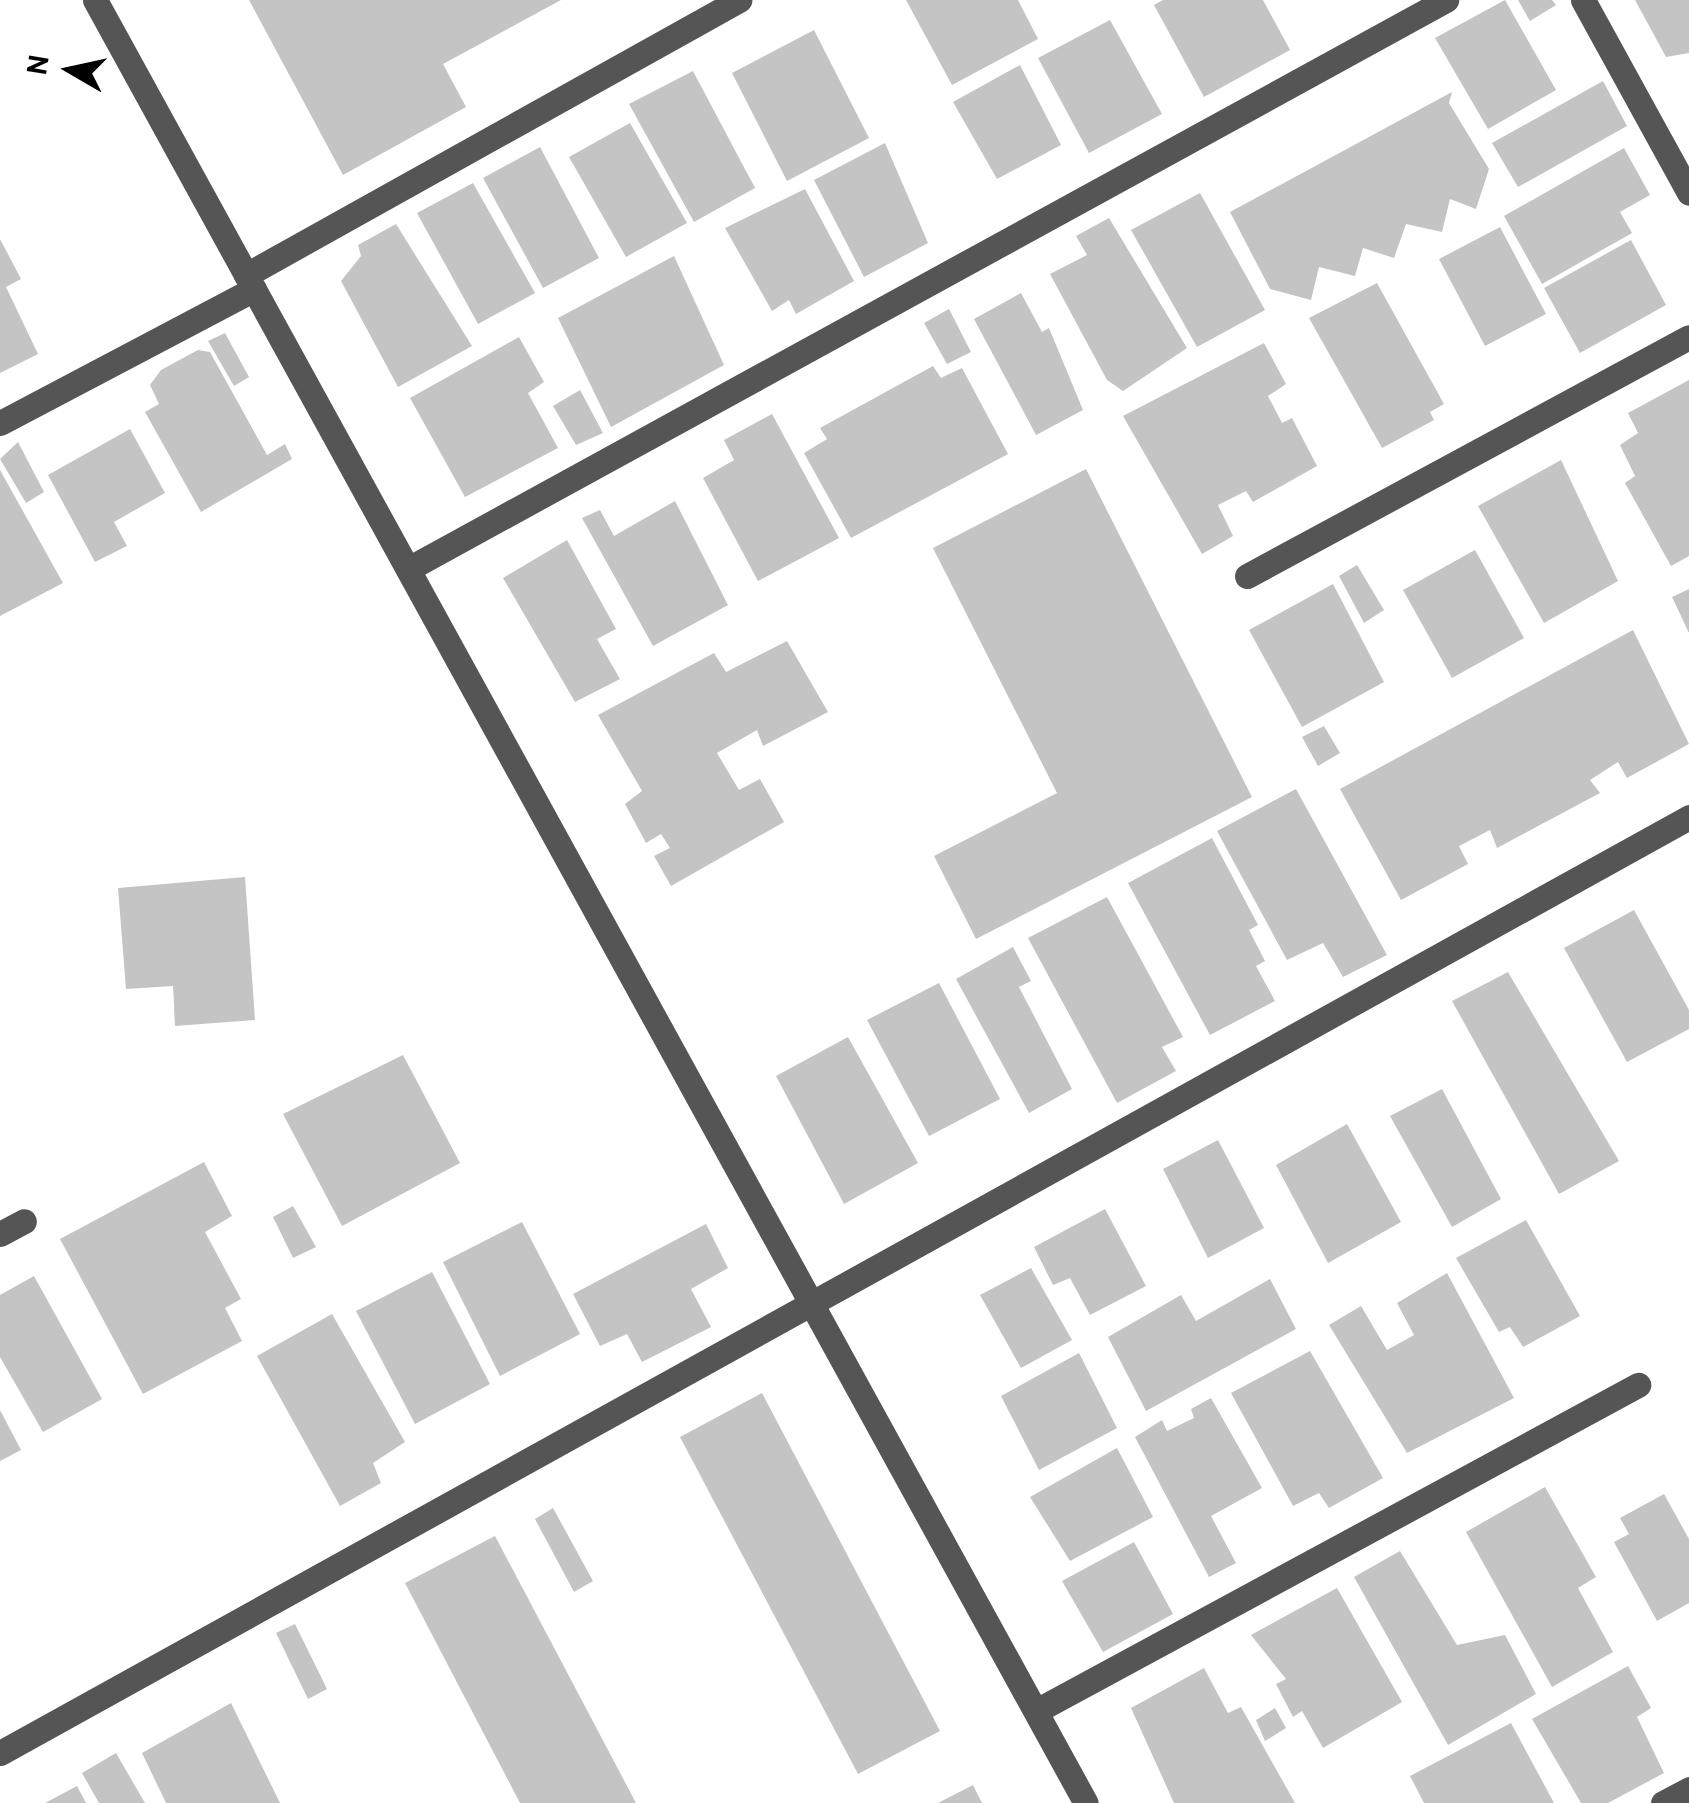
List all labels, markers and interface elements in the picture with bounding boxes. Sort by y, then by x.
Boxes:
north arrow [20,20,120,120]
text: N [21,53,60,78]

